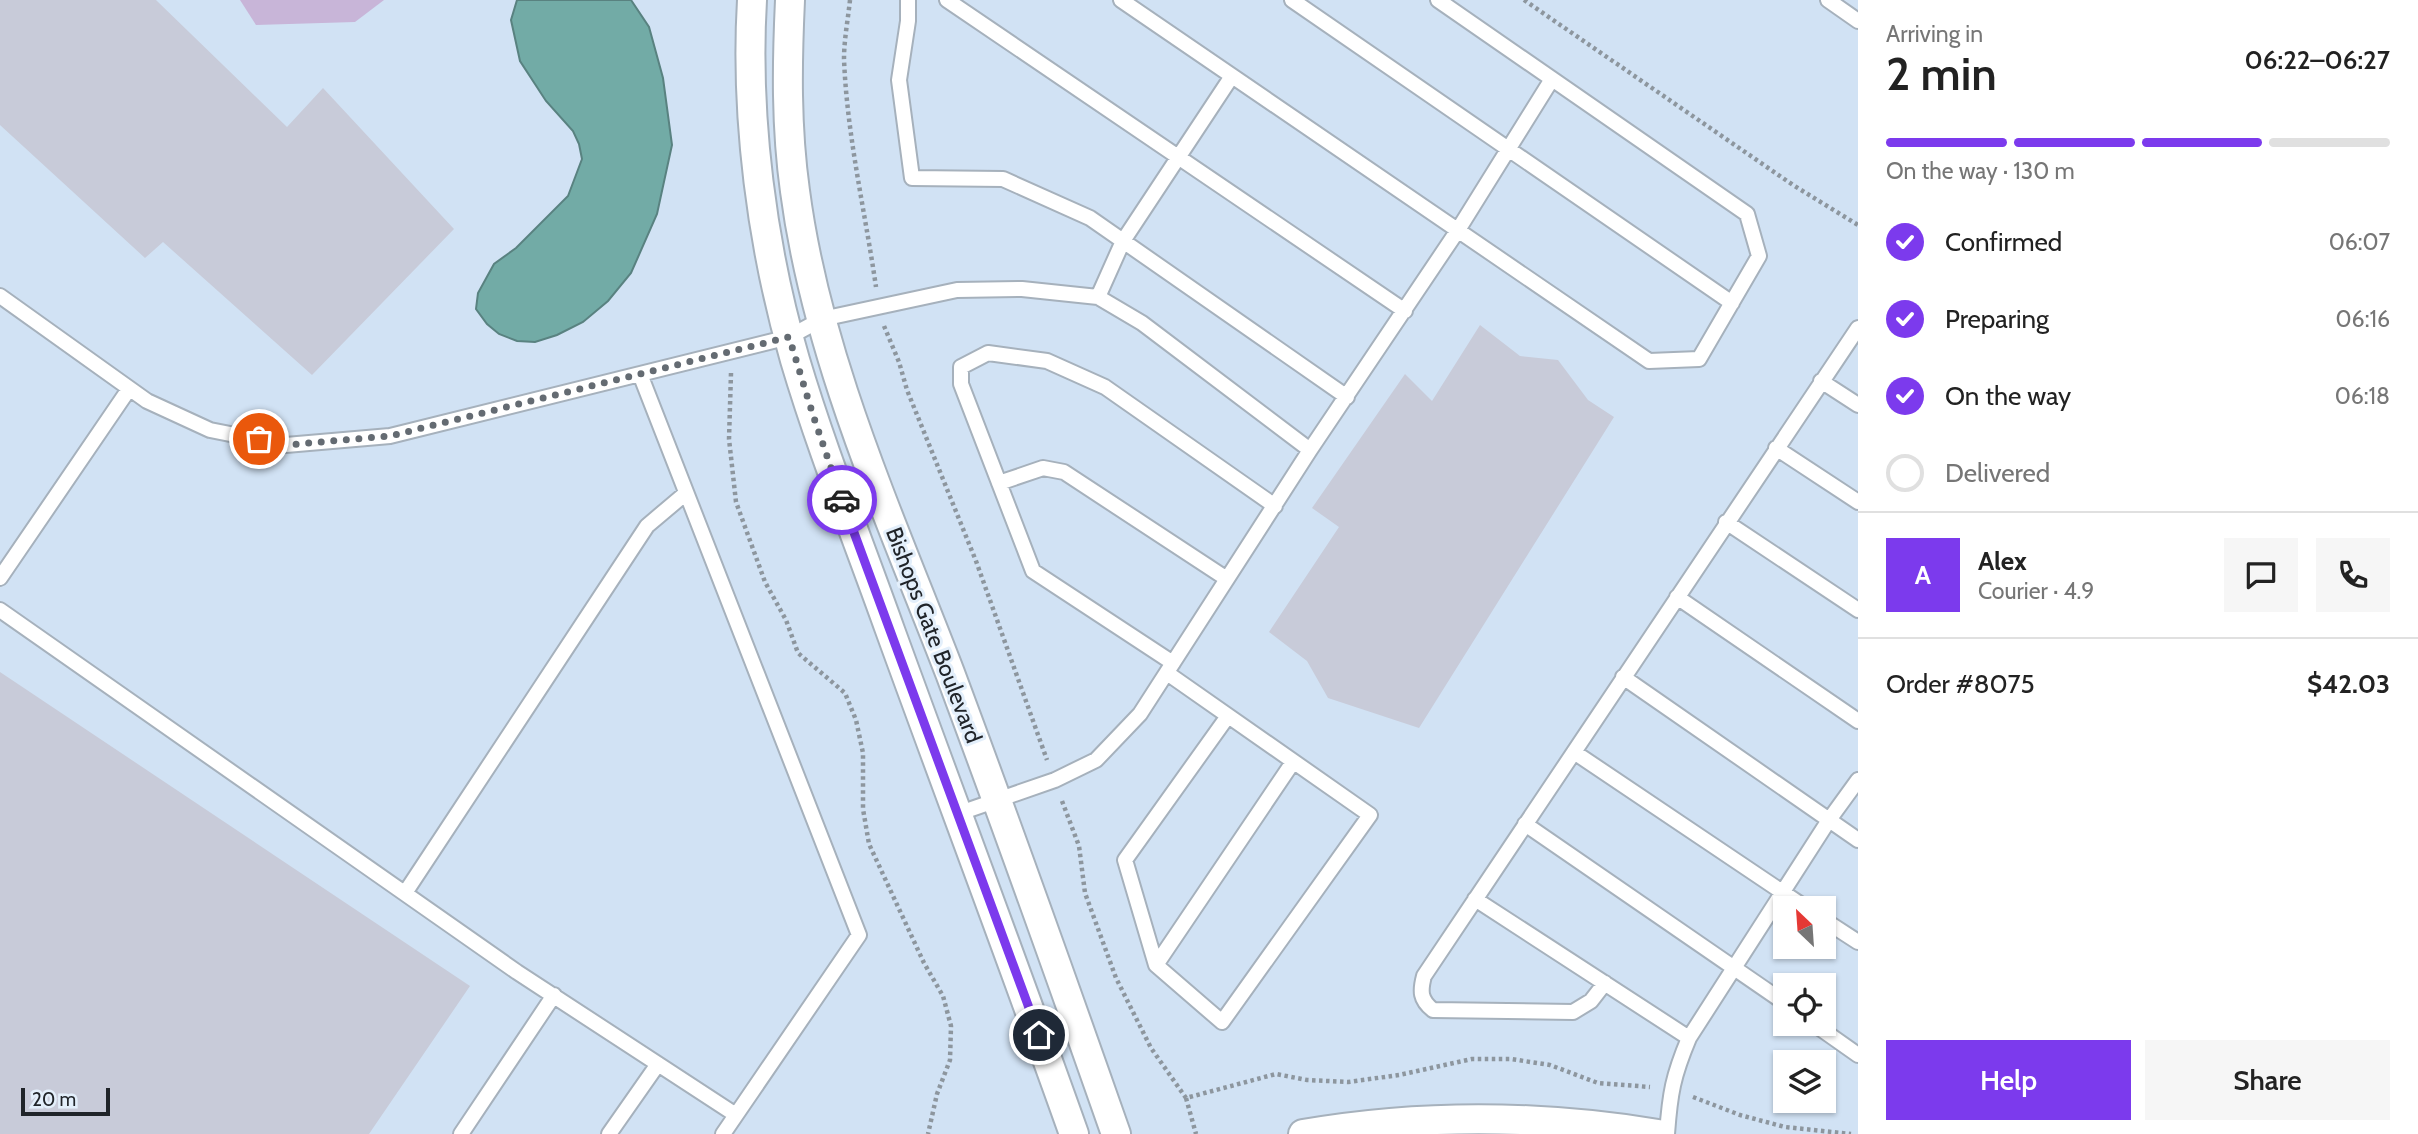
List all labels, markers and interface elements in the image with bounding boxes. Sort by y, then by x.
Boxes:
text: Arriving in [1886,20,1983,48]
text: 06:22–06:27 [2245,44,2390,76]
text: 2 min [1886,46,1997,102]
text: On the way · 130 m [1886,157,2075,185]
icon: check [1886,223,1924,261]
text: Confirmed [1945,226,2062,258]
text: 06:07 [2329,228,2390,256]
icon: check [1886,300,1924,338]
text: Preparing [1945,303,2049,335]
text: 06:16 [2336,305,2390,333]
icon: check [1886,377,1924,415]
text: On the way [1945,380,2071,412]
text: 06:18 [2335,382,2390,410]
pin [229,409,289,469]
icon: bag [240,420,278,458]
text: Delivered [1945,457,2050,489]
courier [807,465,877,535]
icon: car [823,481,861,519]
street label: Bishops Gate Boulevard [880,523,988,747]
button: chat [2224,538,2298,612]
button: phone [2316,538,2390,612]
text: Alex [1978,545,2027,577]
text: A [1915,559,1931,591]
text: Courier · 4.9 [1978,577,2094,605]
text: Order #8075 [1886,668,2035,700]
text: $42.03 [2307,668,2390,700]
north arrow [1773,896,1836,959]
map controls [1773,896,1836,1113]
button: locate [1773,973,1836,1036]
pin [1009,1005,1069,1065]
icon: home [1020,1016,1058,1054]
button: Help [1886,1040,2131,1120]
button: Share [2145,1040,2390,1120]
button: layers [1773,1050,1836,1113]
scale bar [21,1085,110,1117]
text: 20 m [32,1088,76,1111]

